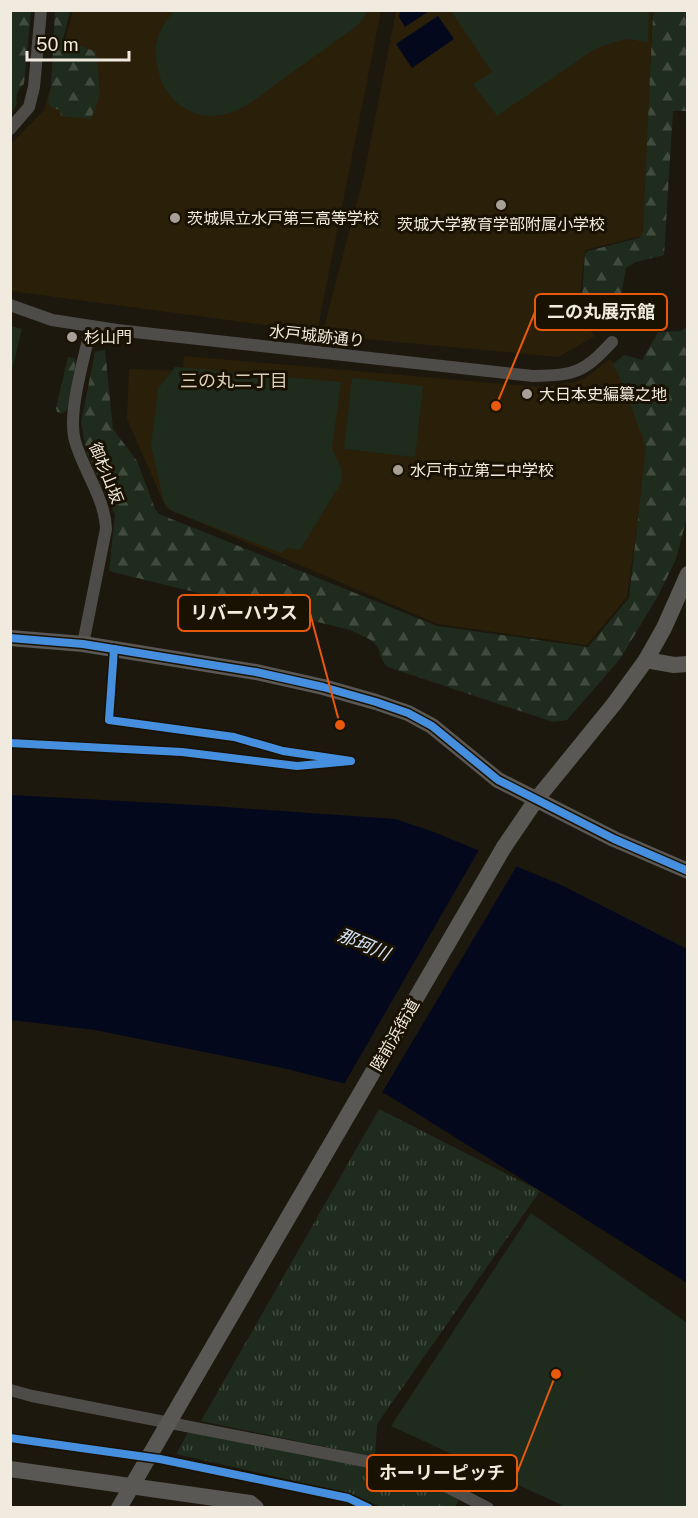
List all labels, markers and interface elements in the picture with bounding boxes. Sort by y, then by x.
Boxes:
scale bar [27,24,129,62]
text: 50 m [36,34,79,55]
marker: 茨城大学教育学部附属小学校 [494,198,508,212]
place label: 茨城県立水戸第三高等学校 [187,209,379,228]
marker: 茨城県立水戸第三高等学校 [168,211,182,225]
place label: 茨城大学教育学部附属小学校 [397,215,605,234]
callout: 二の丸展示館 [535,294,667,330]
text: 二の丸展示館 [547,301,655,322]
street label: 水戸城跡通り [268,322,366,350]
place label: 杉山門 [84,328,132,347]
marker: 杉山門 [65,330,79,344]
district label: 三の丸二丁目 [180,370,288,391]
place label: 大日本史編纂之地 [539,385,667,404]
marker: 大日本史編纂之地 [520,387,534,401]
street label: 御杉山坂 [85,440,127,506]
place label: 水戸市立第二中学校 [410,461,554,480]
marker: 水戸市立第二中学校 [391,463,405,477]
callout: リバーハウス [178,595,310,631]
text: リバーハウス [190,602,298,623]
water label: 那珂川 [335,924,395,965]
street label: 陸前浜街道 [367,996,423,1074]
callout: ホーリーピッチ [367,1455,517,1491]
text: ホーリーピッチ [379,1462,505,1483]

